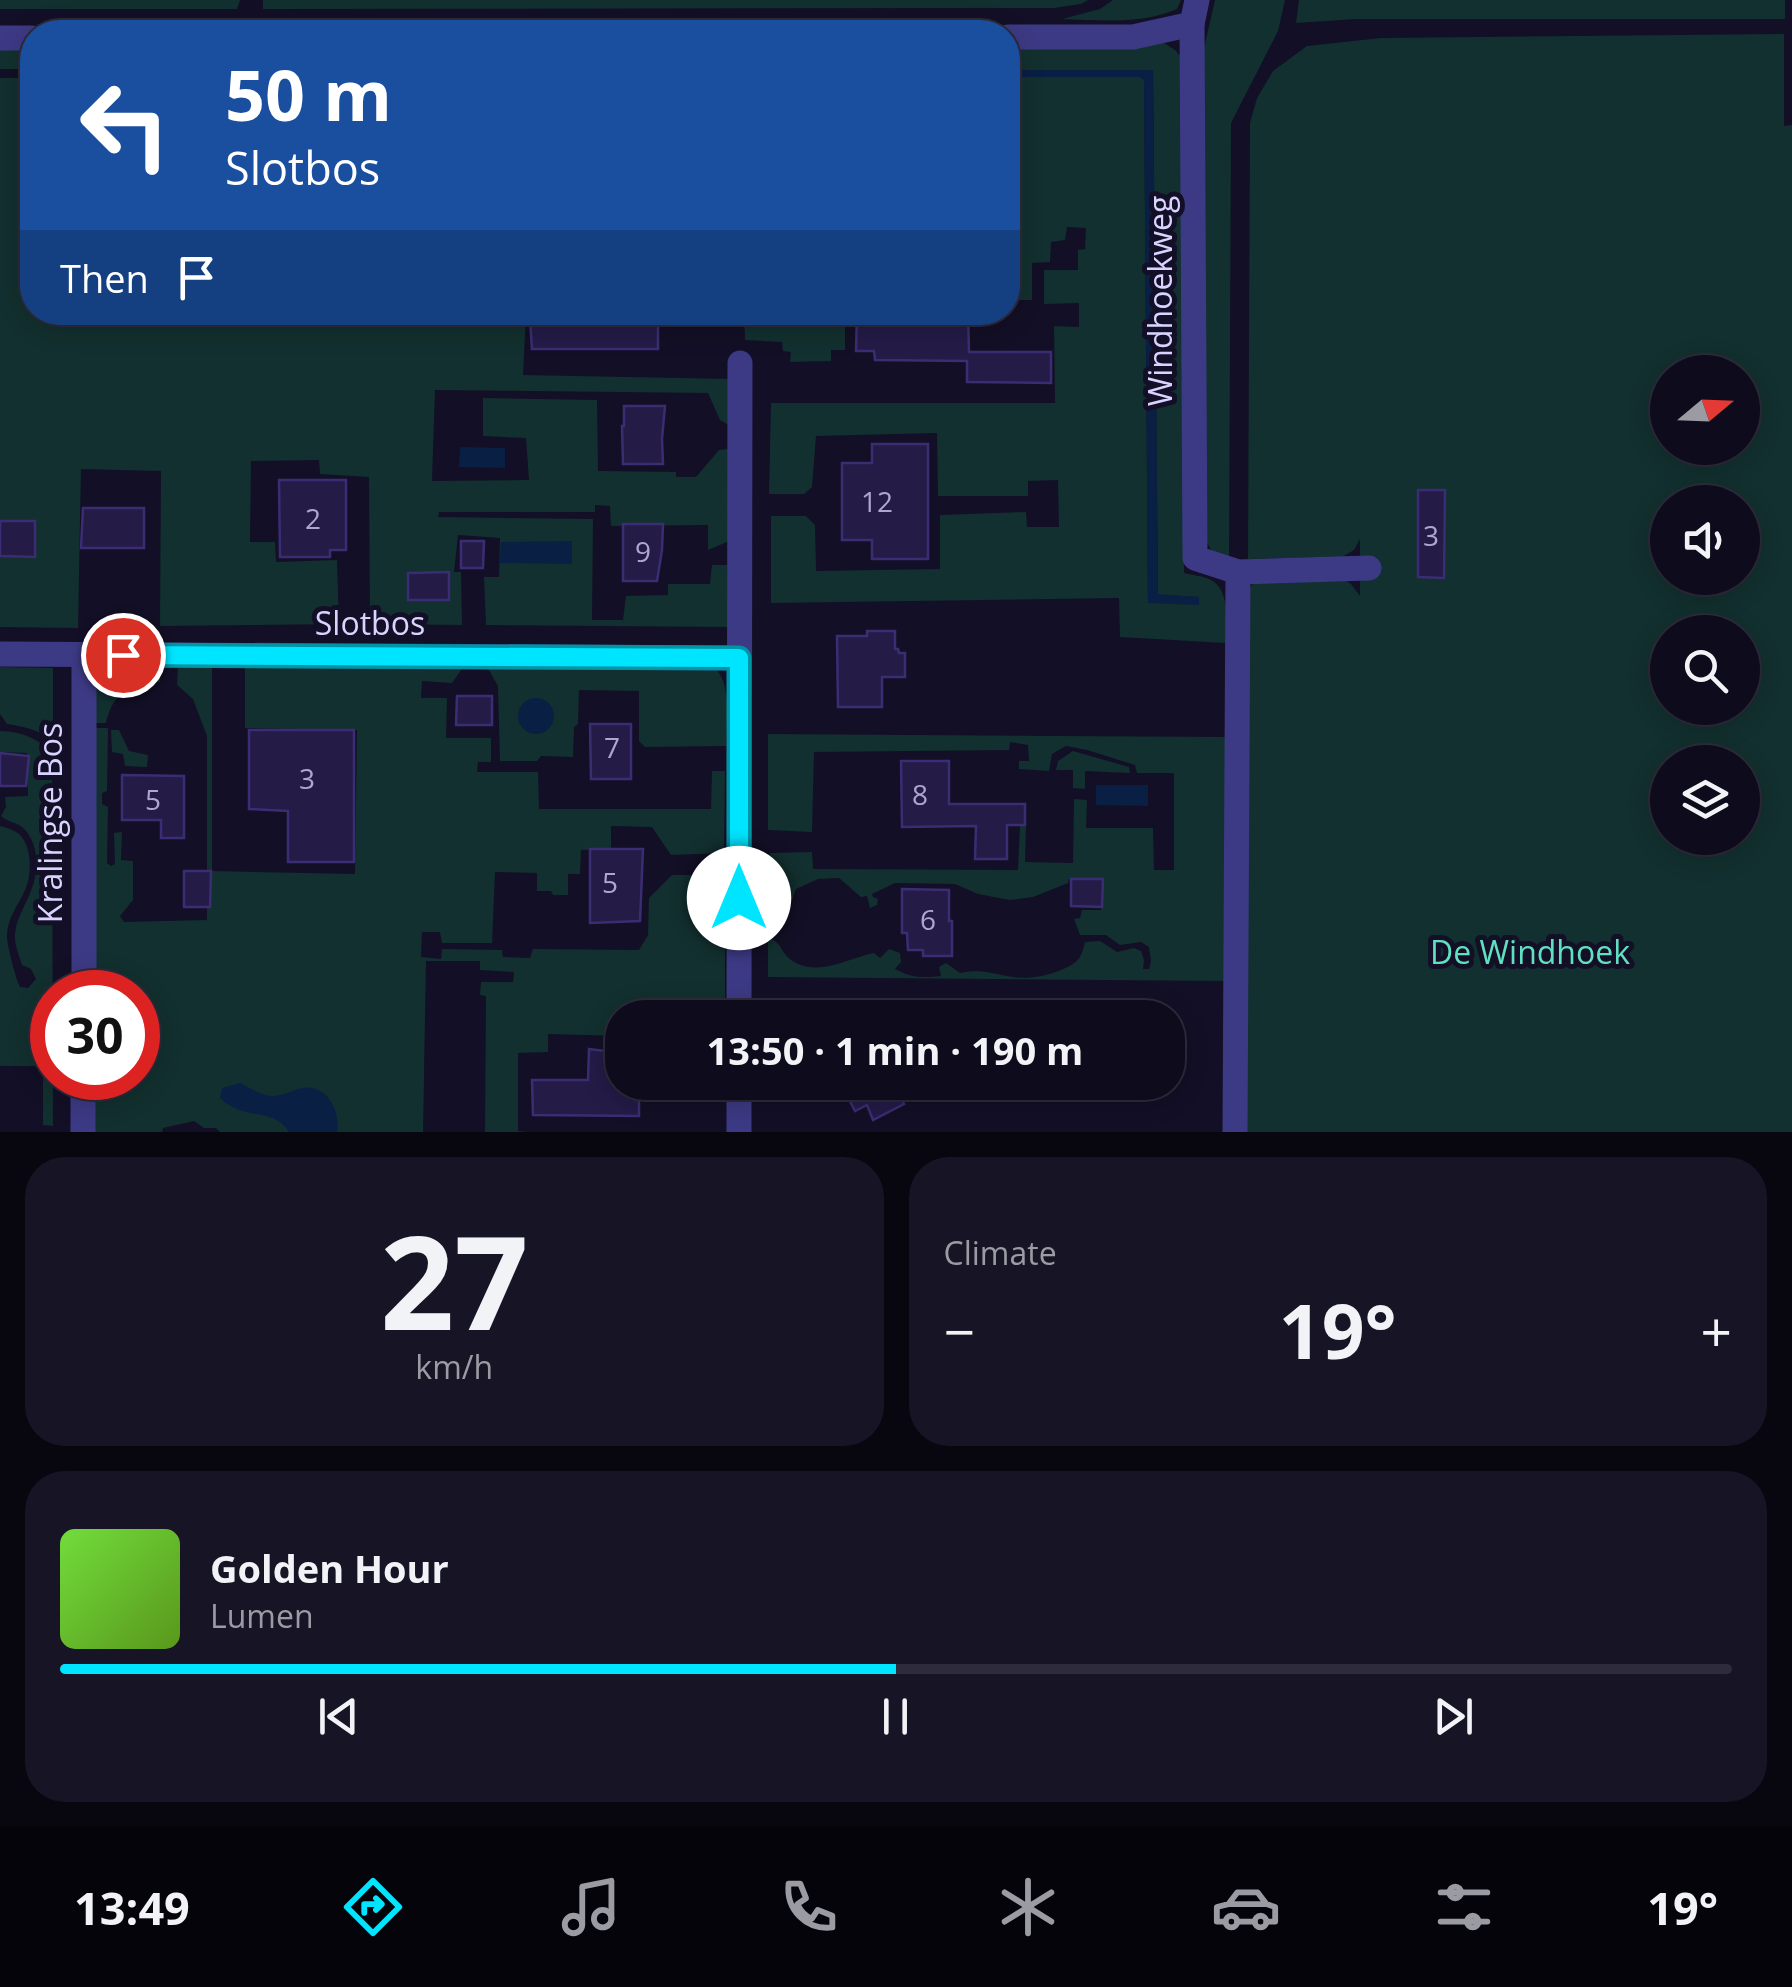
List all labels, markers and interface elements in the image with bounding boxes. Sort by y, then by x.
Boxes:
text: 50 m [225,46,392,142]
icon: left [60,60,190,190]
text: Slotbos [225,137,380,198]
street label: Windhoekweg [1138,196,1181,406]
icon: arrive [169,250,224,305]
text: Then [60,252,149,304]
north arrow [1650,355,1760,465]
map controls [1650,355,1760,855]
house number: 12 [861,482,893,520]
button: sound [1650,485,1760,595]
house number: 2 [305,499,321,537]
house number: 3 [1423,516,1439,554]
house number: 9 [635,532,651,570]
street label: Slotbos [315,601,425,644]
pin [81,613,166,698]
button: search [1650,615,1760,725]
icon: arrive [96,628,151,683]
street label: Kralingse Bos [28,723,71,923]
house number: 7 [604,728,620,766]
button: layers [1650,745,1760,855]
house number: 3 [299,759,315,797]
house number: 8 [912,775,928,813]
house number: 5 [145,780,161,818]
position arrow [687,846,791,950]
house number: 5 [602,863,618,901]
house number: 6 [920,900,936,938]
park label: De Windhoek [1430,930,1630,973]
speed limit sign: 30 [30,970,160,1100]
text: 13:50 · 1 min · 190 m [707,1024,1083,1076]
text: 27 [380,1191,529,1368]
text: Climate [944,1231,1057,1274]
text: 19° [1279,1279,1397,1381]
text: − [944,1293,975,1368]
text: + [1701,1293,1732,1368]
text: km/h [415,1345,493,1388]
text: Golden Hour [210,1542,449,1594]
text: Lumen [210,1594,314,1637]
icon: previous [311,1689,366,1744]
icon: pause [868,1689,923,1744]
icon: next [1426,1689,1481,1744]
icon: directions [338,1872,408,1942]
icon: music [556,1872,626,1942]
icon: phone [774,1872,844,1942]
icon: climate [993,1872,1063,1942]
icon: car [1211,1872,1281,1942]
icon: filters [1429,1872,1499,1942]
text: 13:49 [74,1877,190,1938]
text: 19° [1647,1877,1718,1938]

